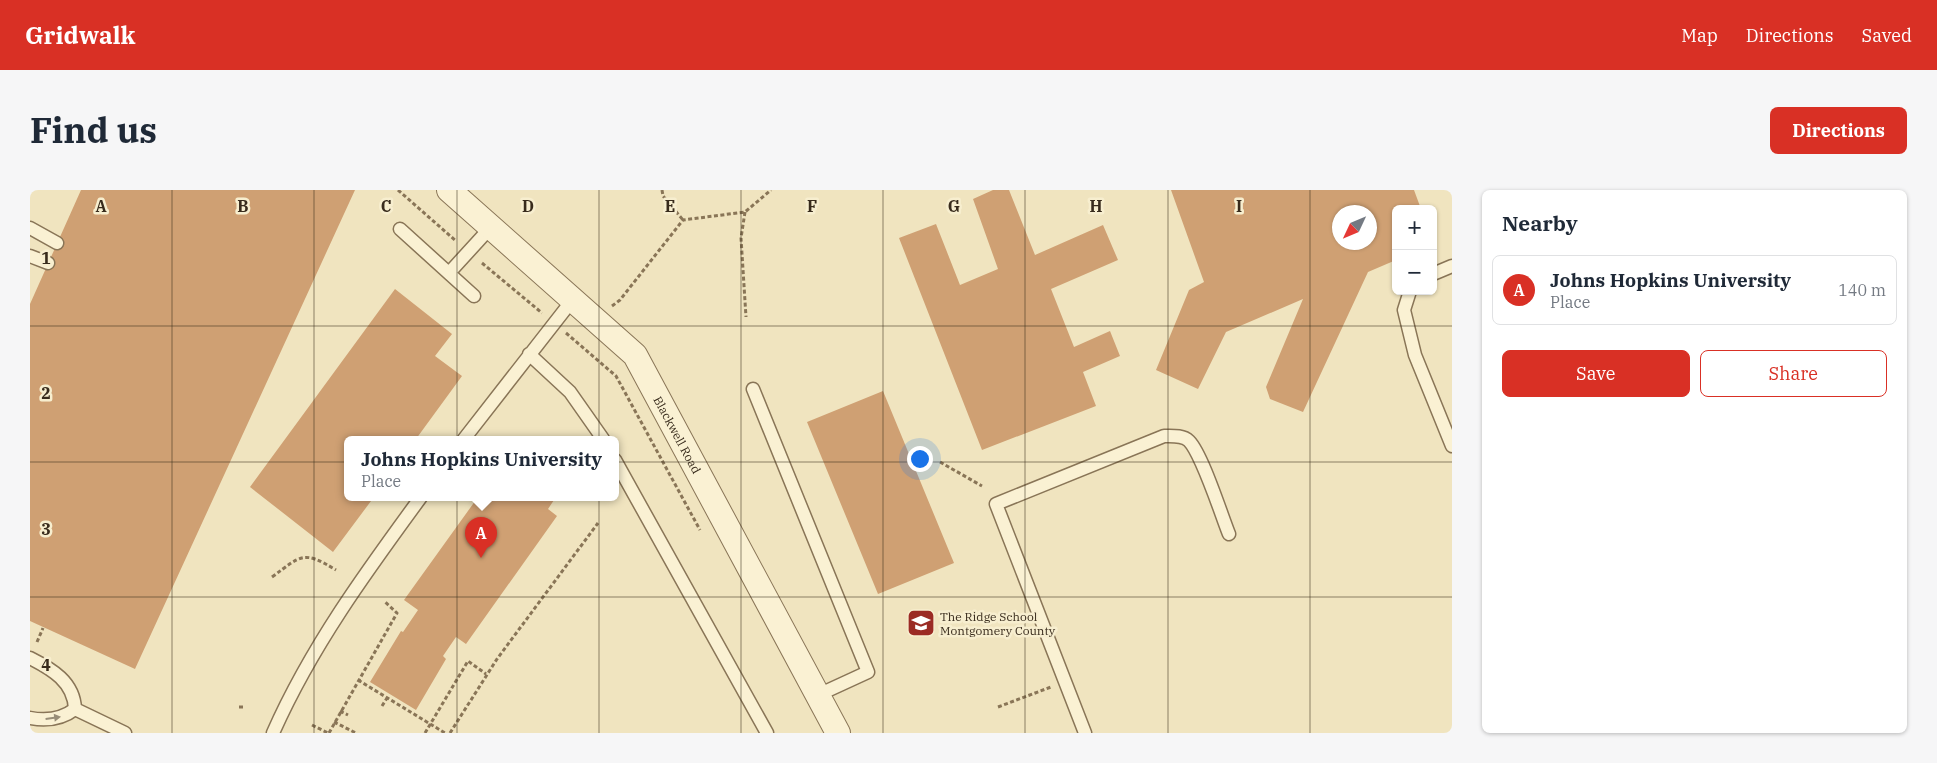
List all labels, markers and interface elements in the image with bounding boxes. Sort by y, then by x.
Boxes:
text: Gridwalk [25,19,135,51]
text: Map [1681,24,1718,47]
text: Directions [1746,24,1834,47]
text: Saved [1862,24,1912,47]
text: Find us [30,107,157,153]
button: Directions [1770,107,1907,154]
text: A [95,196,107,216]
text: B [237,196,249,216]
text: C [381,196,391,216]
text: D [522,196,534,216]
text: E [665,196,675,216]
text: F [807,196,817,216]
text: G [948,196,960,216]
text: H [1090,196,1103,216]
text: I [1236,196,1242,216]
north arrow [1332,205,1377,250]
map controls [1392,205,1437,295]
button: + [1392,205,1437,250]
text: Nearby [1502,209,1578,237]
text: 1 [41,248,51,268]
button: − [1392,250,1437,295]
text: Johns Hopkins University [1550,268,1791,292]
text: A [1513,280,1525,300]
text: 140 m [1838,280,1886,300]
text: Place [1550,292,1590,312]
button: Save [1502,350,1690,397]
button: Share [1700,350,1887,397]
text: 2 [41,383,51,403]
street label: Blackwell Road [651,393,705,476]
popup [344,436,619,501]
your location [907,446,933,472]
text: Johns Hopkins University [361,447,602,471]
text: Place [361,471,401,491]
pin: A [465,517,497,558]
text: 3 [41,519,51,539]
school or university icon: The Ridge School Montgomery County [906,608,936,638]
place label: The Ridge School Montgomery County [940,609,1056,638]
text: 4 [41,655,51,675]
one-way arrow [46,714,62,722]

